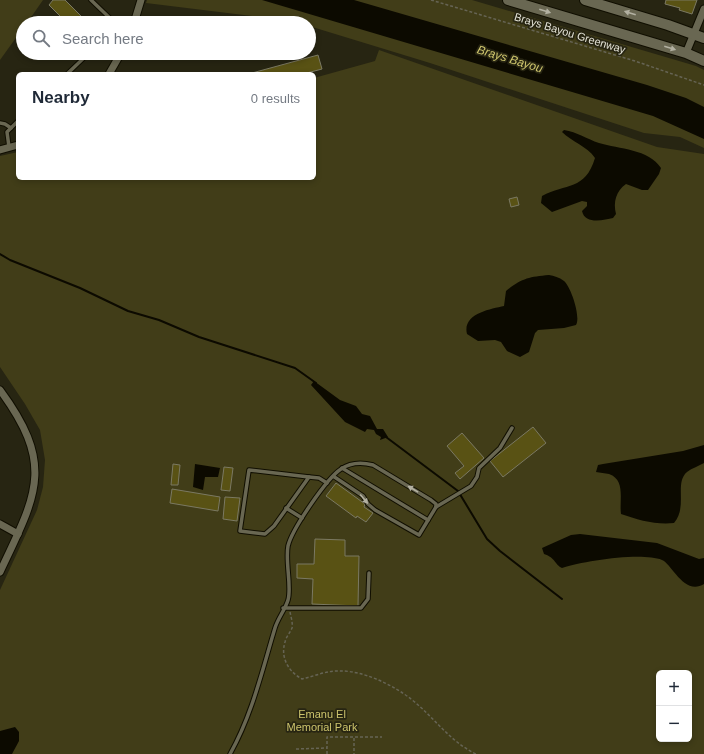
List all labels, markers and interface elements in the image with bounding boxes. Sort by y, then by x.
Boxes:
one-way arrow [540,8,552,14]
street label: Brays Bayou Greenway [513,10,627,56]
one-way arrow [624,10,636,16]
search box [16,16,316,60]
icon: search [30,27,52,49]
text: Search here [62,30,144,47]
water label: Brays Bayou [475,42,545,76]
one-way arrow [664,45,676,51]
text: Nearby [32,88,90,107]
text: 0 results [251,91,300,106]
one-way arrow [407,485,419,492]
one-way arrow [359,494,368,504]
map controls [656,670,692,742]
button: + [656,670,692,706]
button: − [656,706,692,742]
park label: Emanu El Memorial Park [287,708,358,733]

